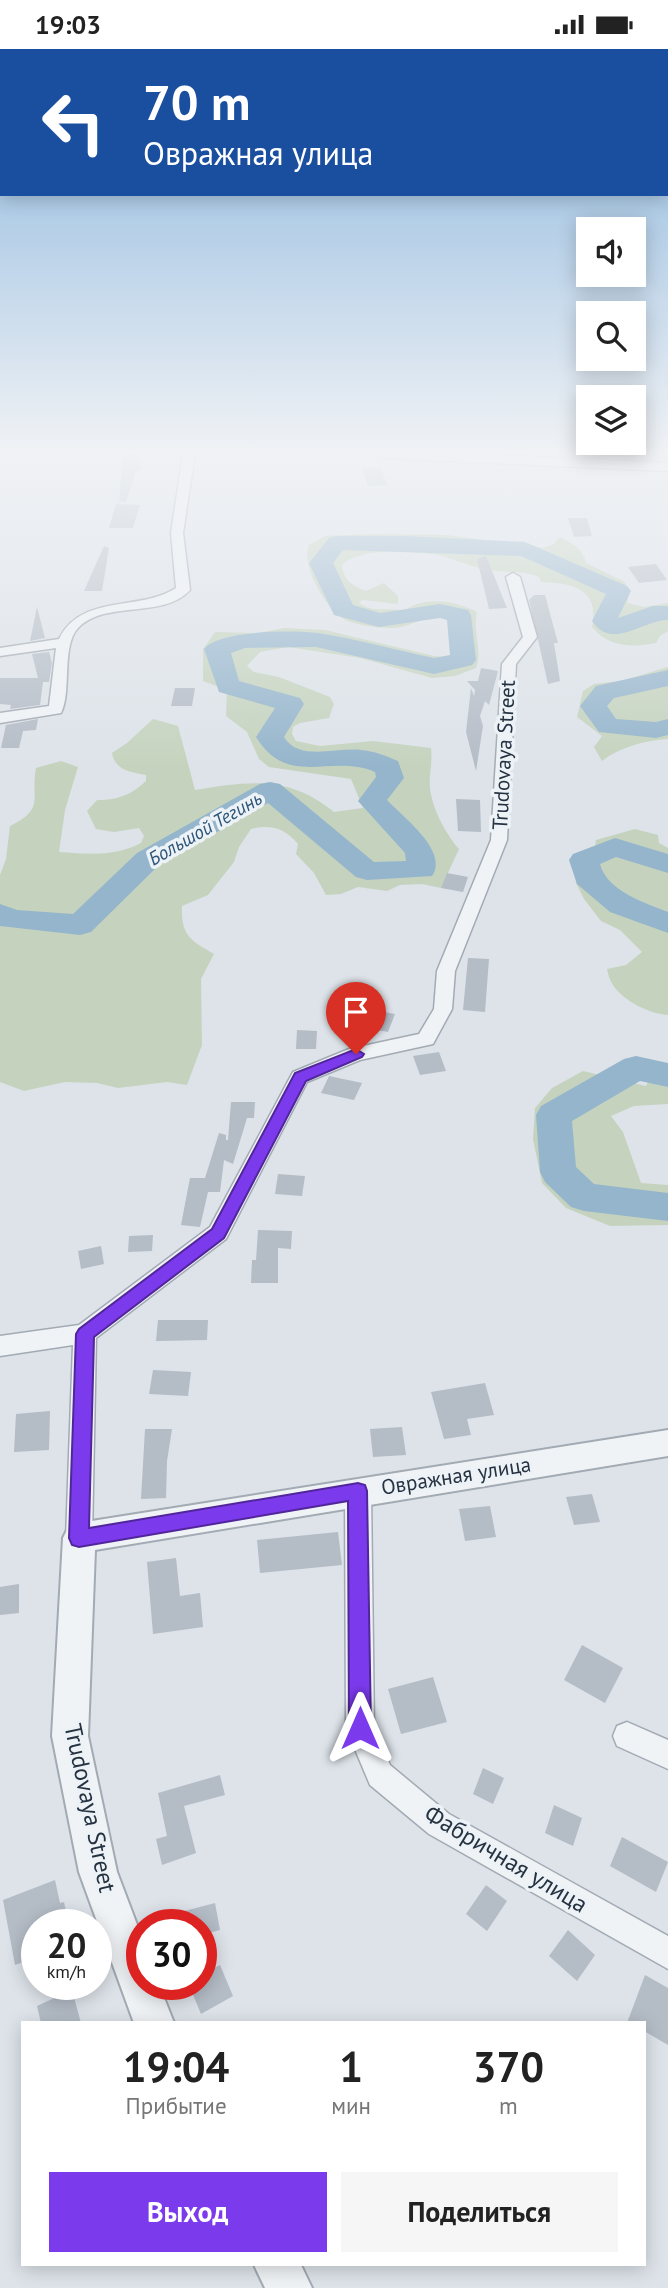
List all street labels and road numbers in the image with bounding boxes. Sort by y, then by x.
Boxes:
street label: Trudovaya Street [486,679,521,831]
street label: Овражная улица [379,1450,533,1501]
street label: Trudovaya Street [57,1721,123,1895]
street label: Фабричная улица [419,1798,594,1920]

